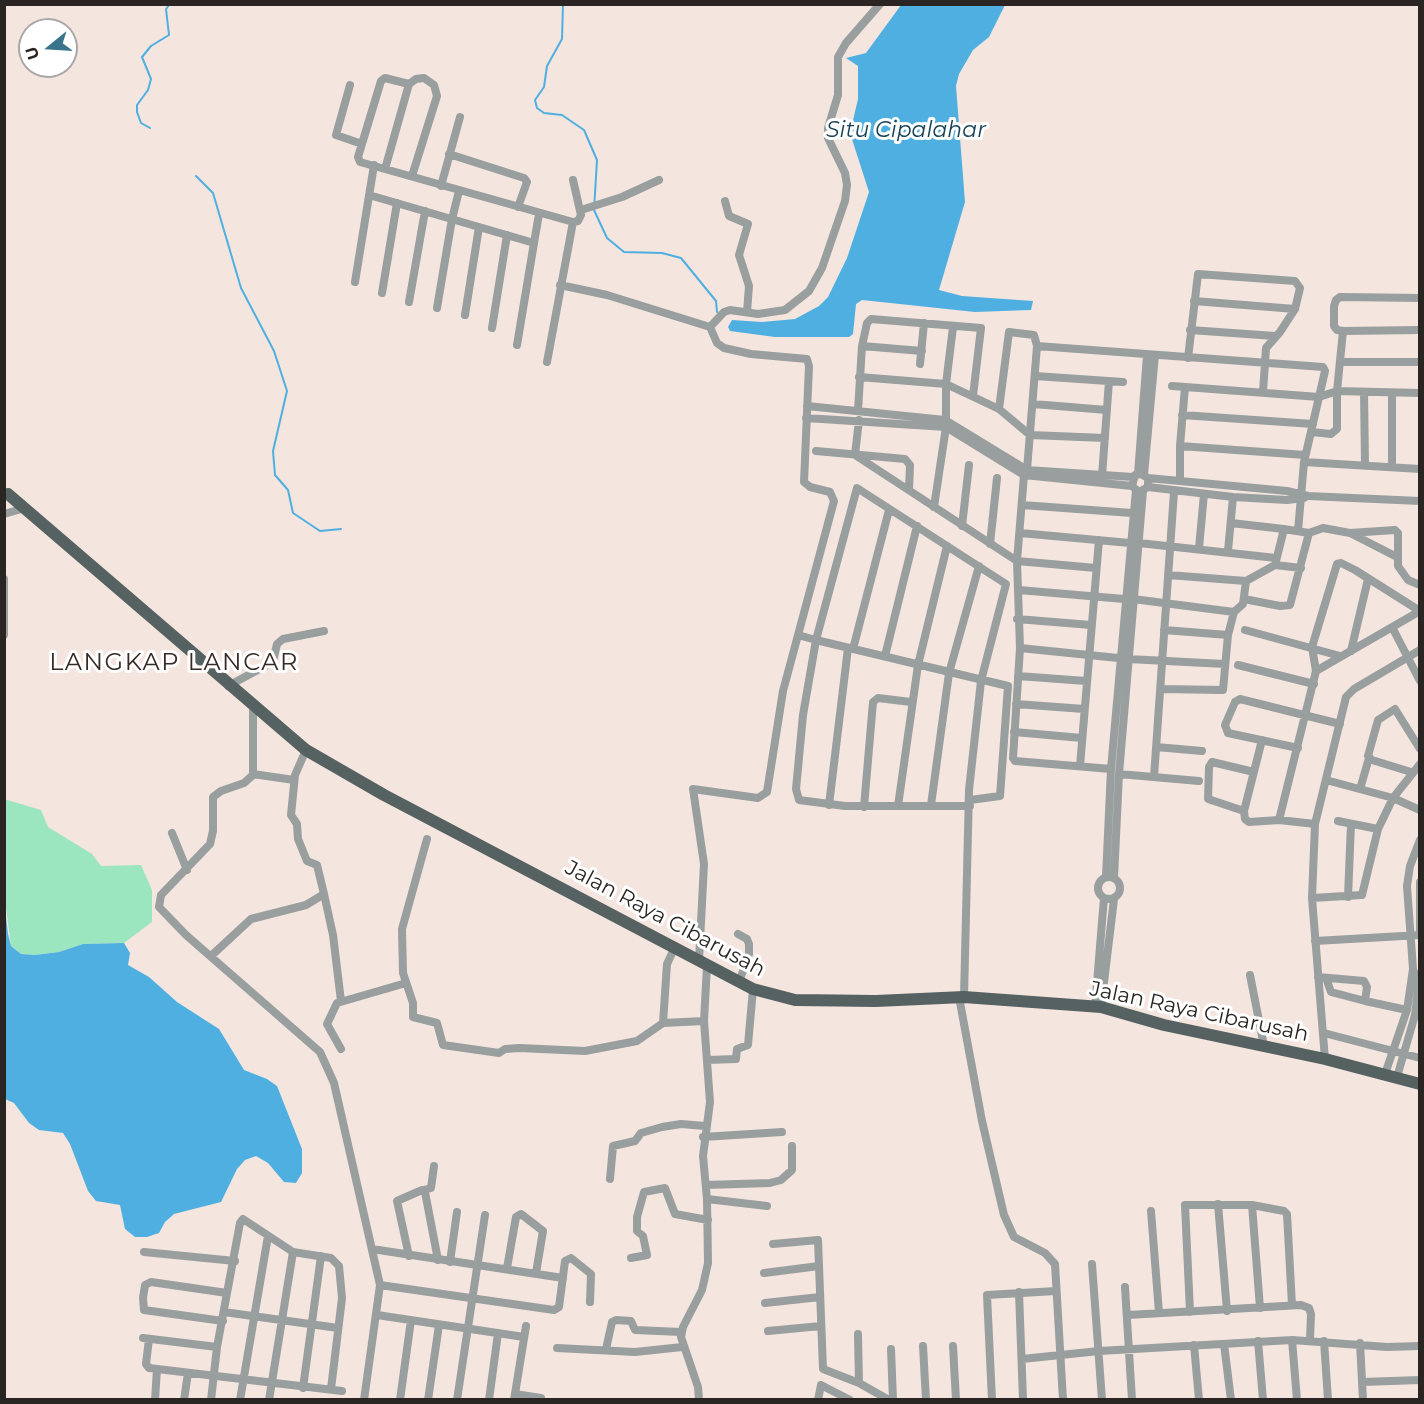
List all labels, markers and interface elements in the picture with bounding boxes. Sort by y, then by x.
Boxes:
north arrow [18,18,78,78]
text: U [21,44,43,62]
water label: Situ Cipalahar [826,118,986,144]
district label: LANGKAP LANCAR [49,649,299,677]
street label: Jalan Raya Cibarusah [561,856,769,982]
street label: Jalan Raya Cibarusah [1087,976,1311,1048]

